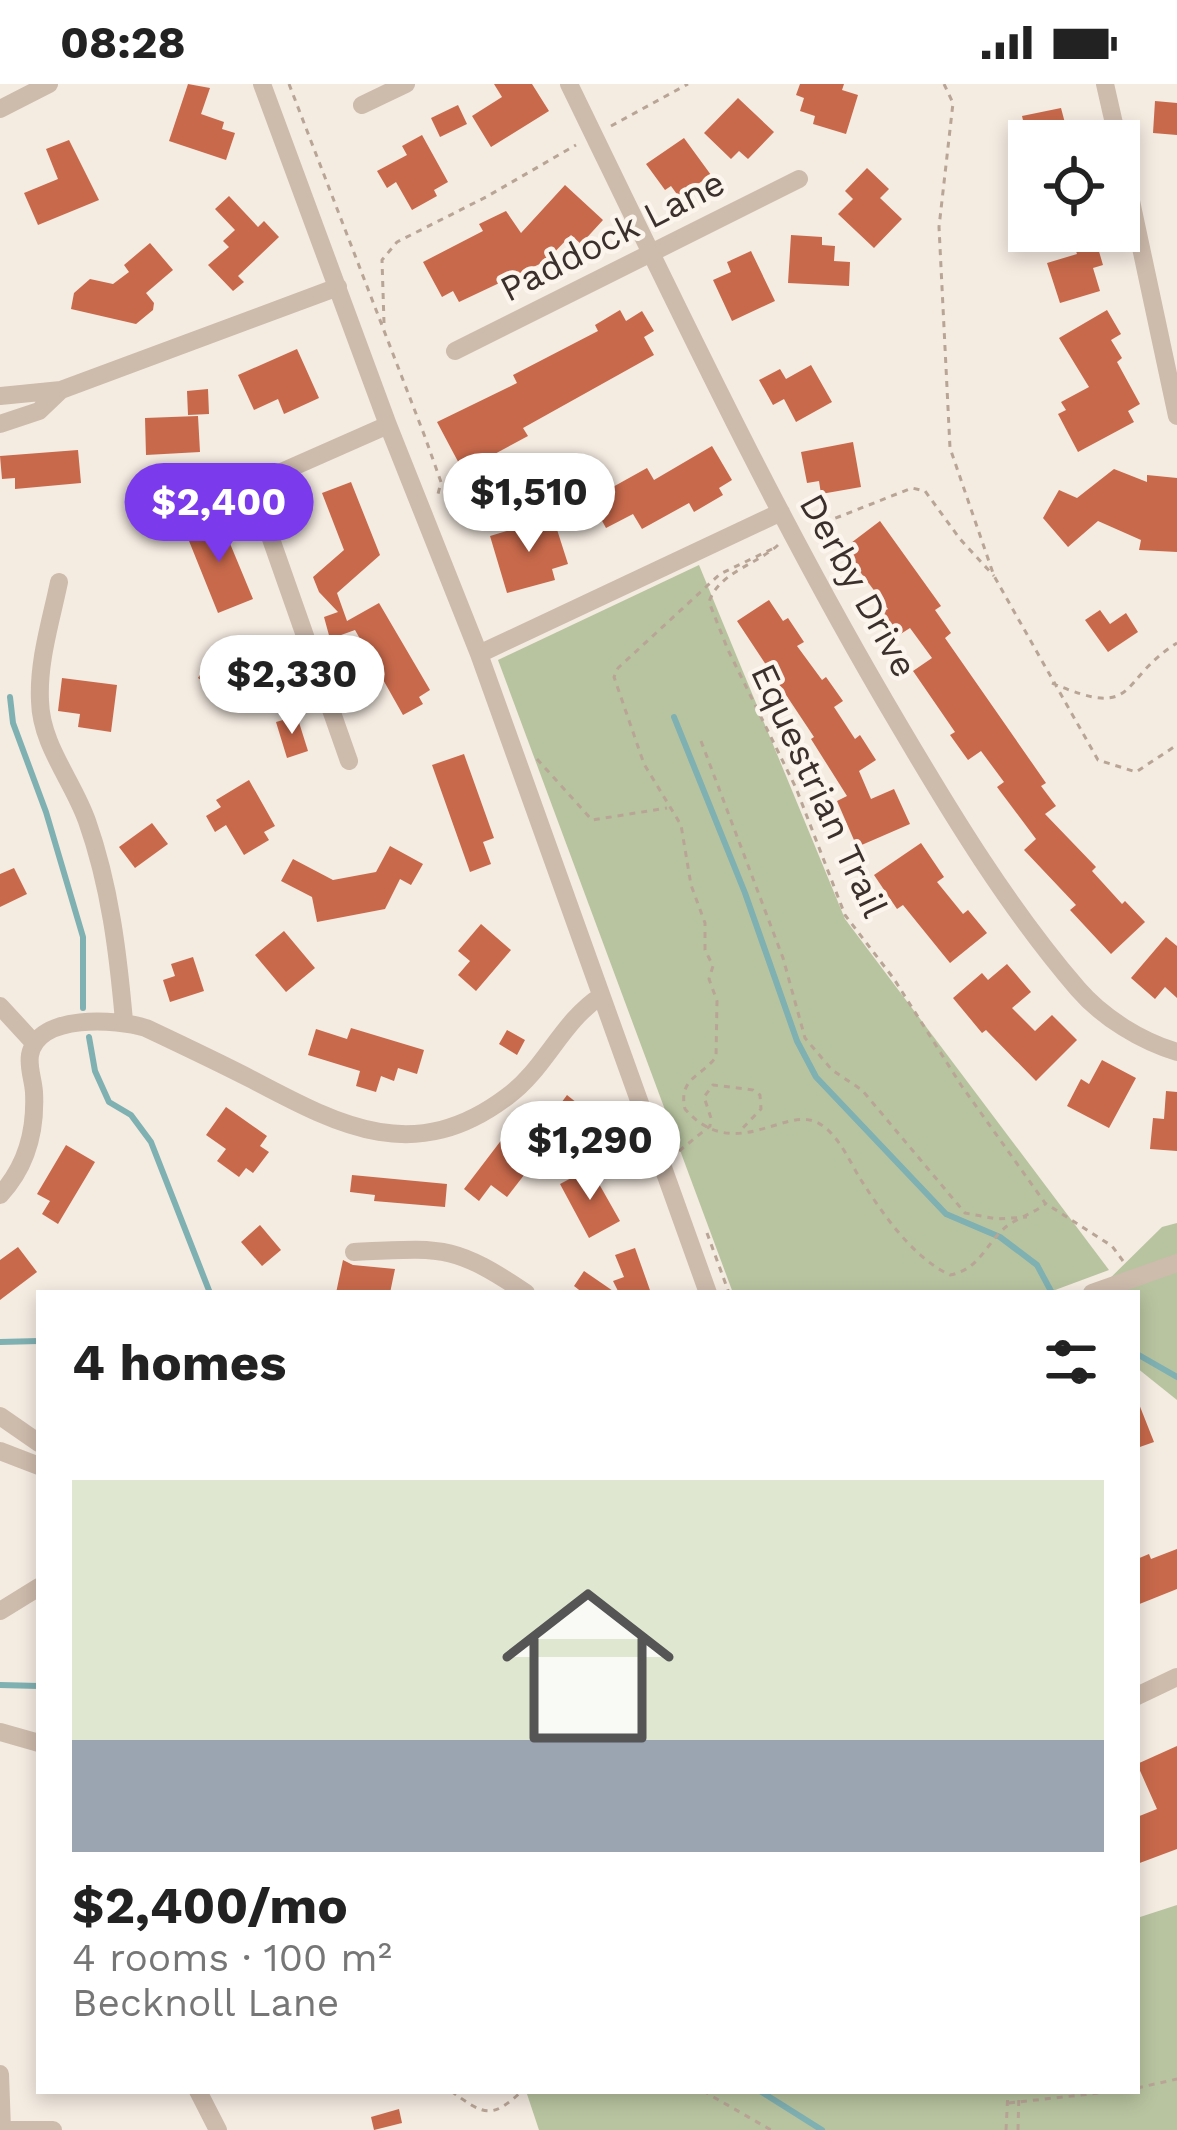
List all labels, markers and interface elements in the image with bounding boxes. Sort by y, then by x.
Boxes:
text: 08:28 [60,16,186,69]
map controls [1008,120,1140,252]
button: locate [1008,120,1140,252]
street label: Paddock Lane [493,161,732,310]
pin: $1,510 [431,453,627,555]
pin: $2,400 [121,463,317,565]
text: $1,510 [470,469,588,514]
text: $2,400 [152,479,286,524]
street label: Derby Drive [791,487,926,684]
pin: $2,330 [194,635,390,737]
text: $2,330 [227,651,357,696]
street label: Equestrian Trail [742,657,896,924]
pin: $1,290 [492,1101,688,1203]
text: $1,290 [527,1117,653,1162]
icon: filters [1038,1329,1104,1395]
text: 4 homes [72,1333,286,1392]
icon: home [480,1558,696,1774]
text: $2,400/mo [72,1876,348,1935]
text: 4 rooms · 100 m² [72,1935,392,1980]
text: Becknoll Lane [72,1980,339,2025]

